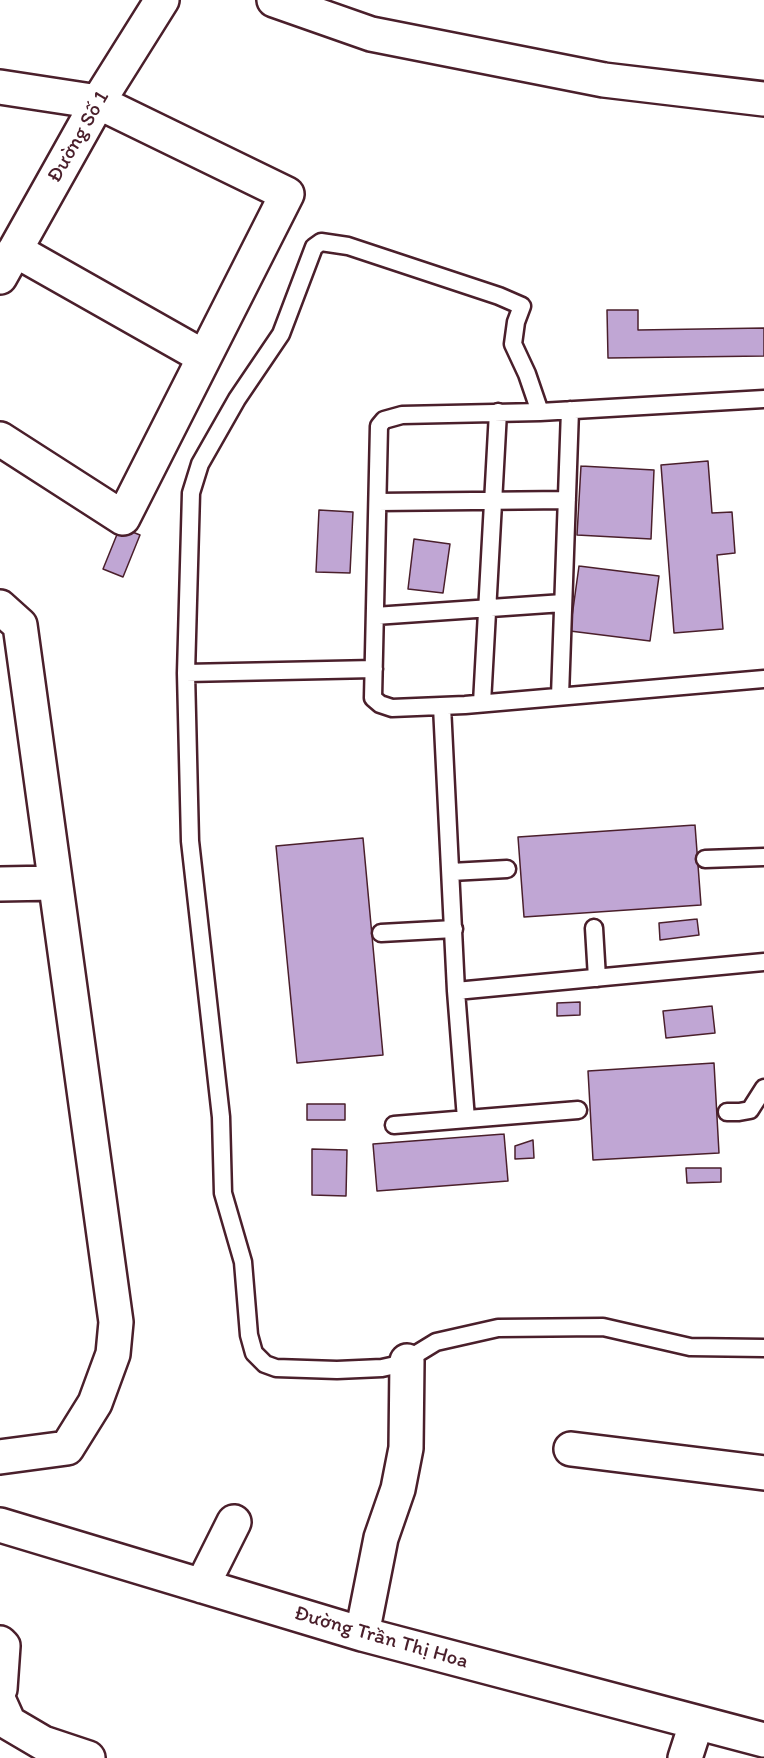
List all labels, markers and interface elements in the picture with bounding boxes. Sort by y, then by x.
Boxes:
street label: Đường Số 1 [43,87,115,187]
street label: Đường Trần Thị Hoa [291,1601,471,1675]

